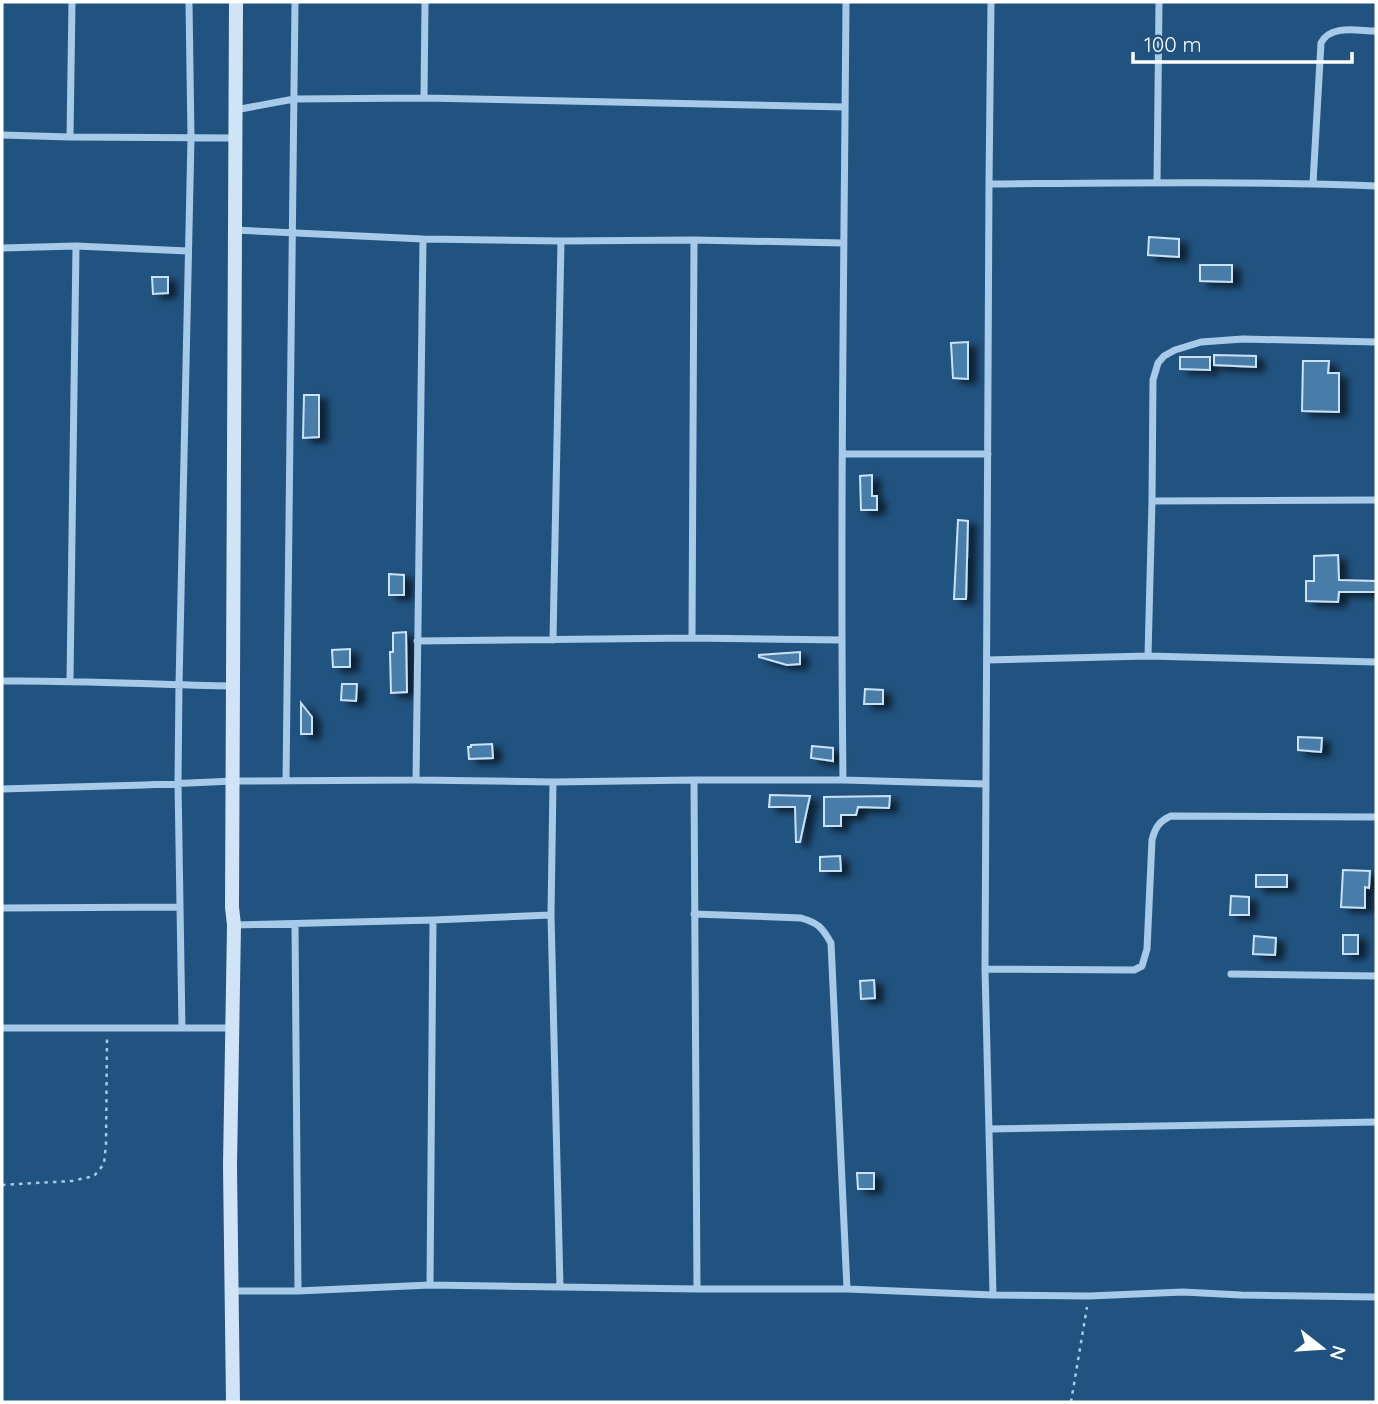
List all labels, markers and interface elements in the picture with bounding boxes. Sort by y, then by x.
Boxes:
scale bar [1133,21,1352,65]
text: 100 m [1144,31,1202,57]
north arrow [1287,1313,1357,1383]
text: N [1325,1343,1352,1363]

